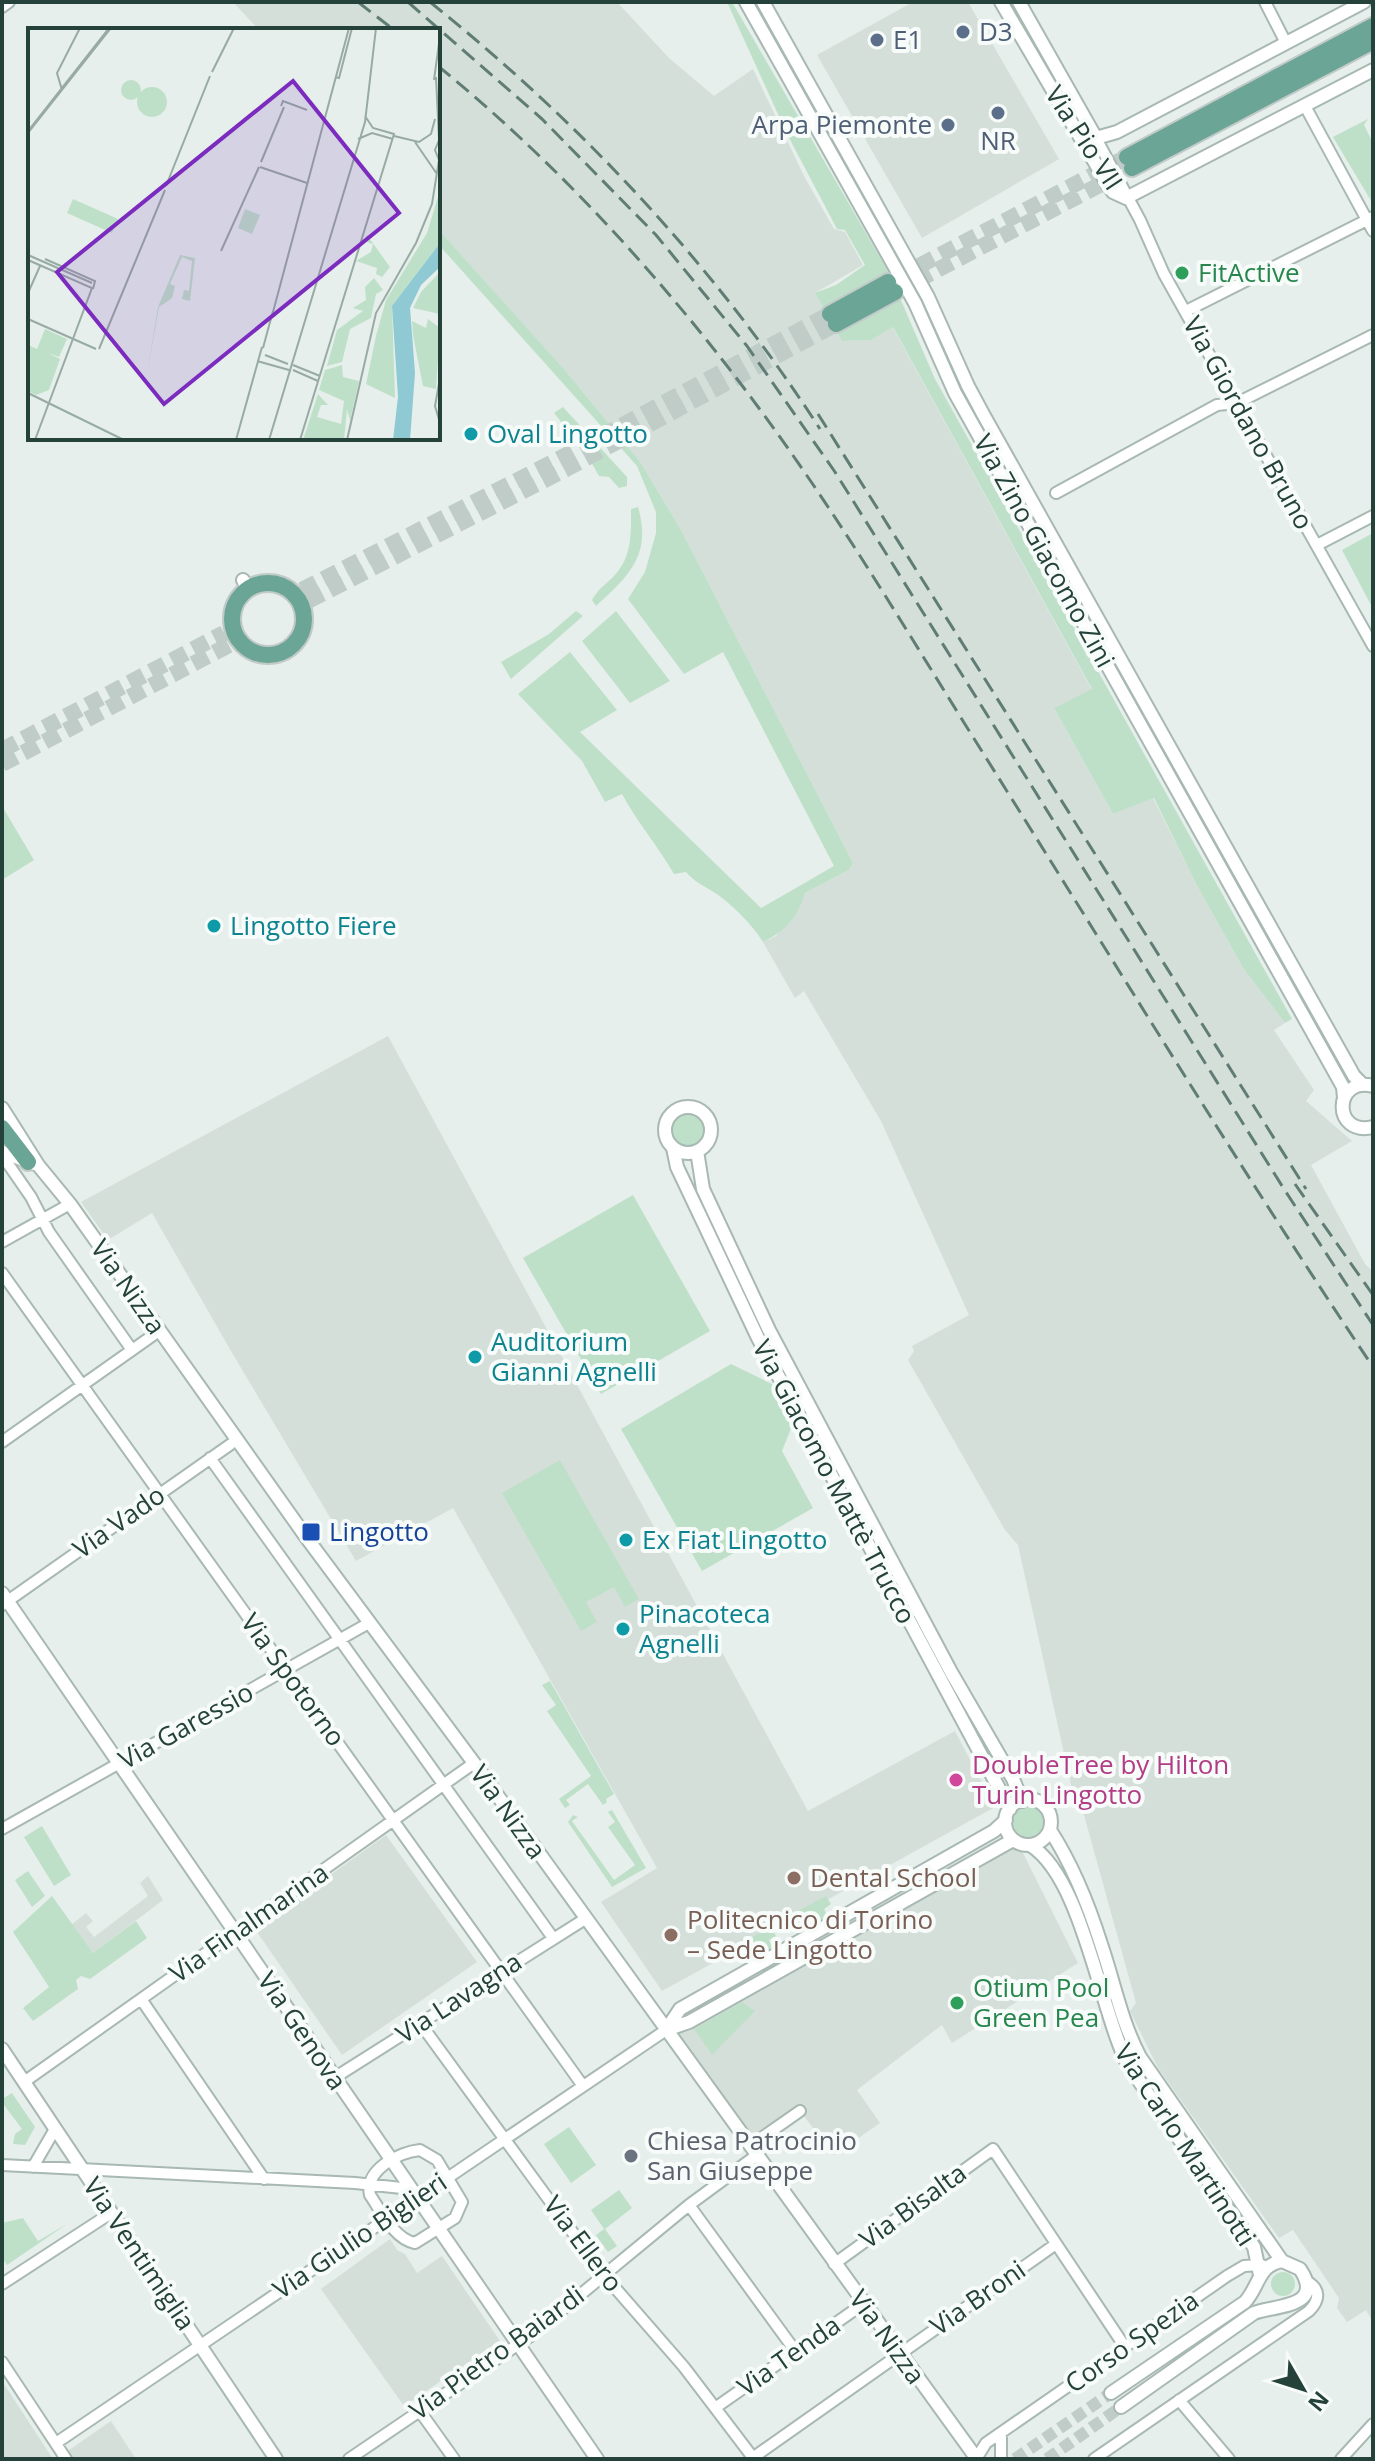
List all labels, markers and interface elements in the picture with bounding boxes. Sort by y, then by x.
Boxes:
place label: D3 [979,13,1013,49]
place label: E1 [893,21,922,57]
marker: D3 [954,23,972,41]
inset map [28,28,440,440]
marker: E1 [868,31,886,49]
street label: Via Pio VII [1038,78,1132,197]
marker: NR [989,104,1007,122]
place label: Arpa Piemonte [751,106,932,142]
marker: Arpa Piemonte [939,116,957,134]
place label: NR [980,122,1016,158]
place label: FitActive [1198,254,1300,290]
marker: FitActive [1173,264,1191,282]
street label: Via Giordano Bruno [1175,309,1322,536]
place label: Oval Lingotto [487,415,648,451]
marker: Oval Lingotto [462,425,480,443]
street label: Via Zino Giacomo Zini [966,427,1124,674]
place label: Lingotto Fiere [230,907,397,943]
marker: Lingotto Fiere [205,917,223,935]
street label: Via Nizza [83,1232,175,1341]
place label: Auditorium Gianni Agnelli [491,1323,657,1389]
street label: Via Giacomo Mattè Trucco [745,1333,925,1630]
marker: Auditorium Gianni Agnelli [466,1348,484,1366]
street label: Via Vado [65,1476,172,1566]
place label: Lingotto [329,1513,429,1549]
marker: Lingotto [300,1521,322,1543]
place label: Ex Fiat Lingotto [642,1521,827,1557]
marker: Ex Fiat Lingotto [617,1531,635,1549]
place label: Pinacoteca Agnelli [639,1595,770,1661]
street label: Via Spotorno [233,1606,354,1753]
marker: Pinacoteca Agnelli [614,1620,632,1638]
street label: Via Garessio [112,1673,259,1777]
place label: DoubleTree by Hilton Turin Lingotto [972,1746,1229,1812]
street label: Via Nizza [462,1757,555,1866]
marker: DoubleTree by Hilton Turin Lingotto [947,1771,965,1789]
street label: Via Finalmarina [162,1854,335,1990]
place label: Dental School [810,1859,977,1895]
marker: Dental School [785,1869,803,1887]
place label: Politecnico di Torino – Sede Lingotto [687,1901,933,1967]
marker: Politecnico di Torino – Sede Lingotto [662,1926,680,1944]
street label: Via Lavagna [389,1943,528,2051]
street label: Via Genova [250,1964,356,2097]
place label: Otium Pool Green Pea [973,1969,1109,2035]
marker: Otium Pool Green Pea [948,1994,966,2012]
street label: Via Carlo Martinotti [1107,2036,1265,2253]
place label: Chiesa Patrocinio San Giuseppe [647,2122,857,2188]
marker: Chiesa Patrocinio San Giuseppe [622,2147,640,2165]
street label: Via Bisalta [852,2154,973,2256]
street label: Via Giulio Biglieri [265,2164,453,2307]
street label: Via Ventimiglia [75,2170,204,2337]
street label: Via Ellero [536,2188,632,2299]
street label: Via Broni [923,2251,1032,2343]
street label: Via Pietro Baiardi [402,2277,591,2428]
street label: Via Nizza [841,2282,934,2391]
street label: Corso Spezia [1057,2282,1205,2400]
street label: Via Tenda [730,2306,847,2404]
north arrow [1263,2349,1343,2429]
text: N [1302,2386,1337,2419]

